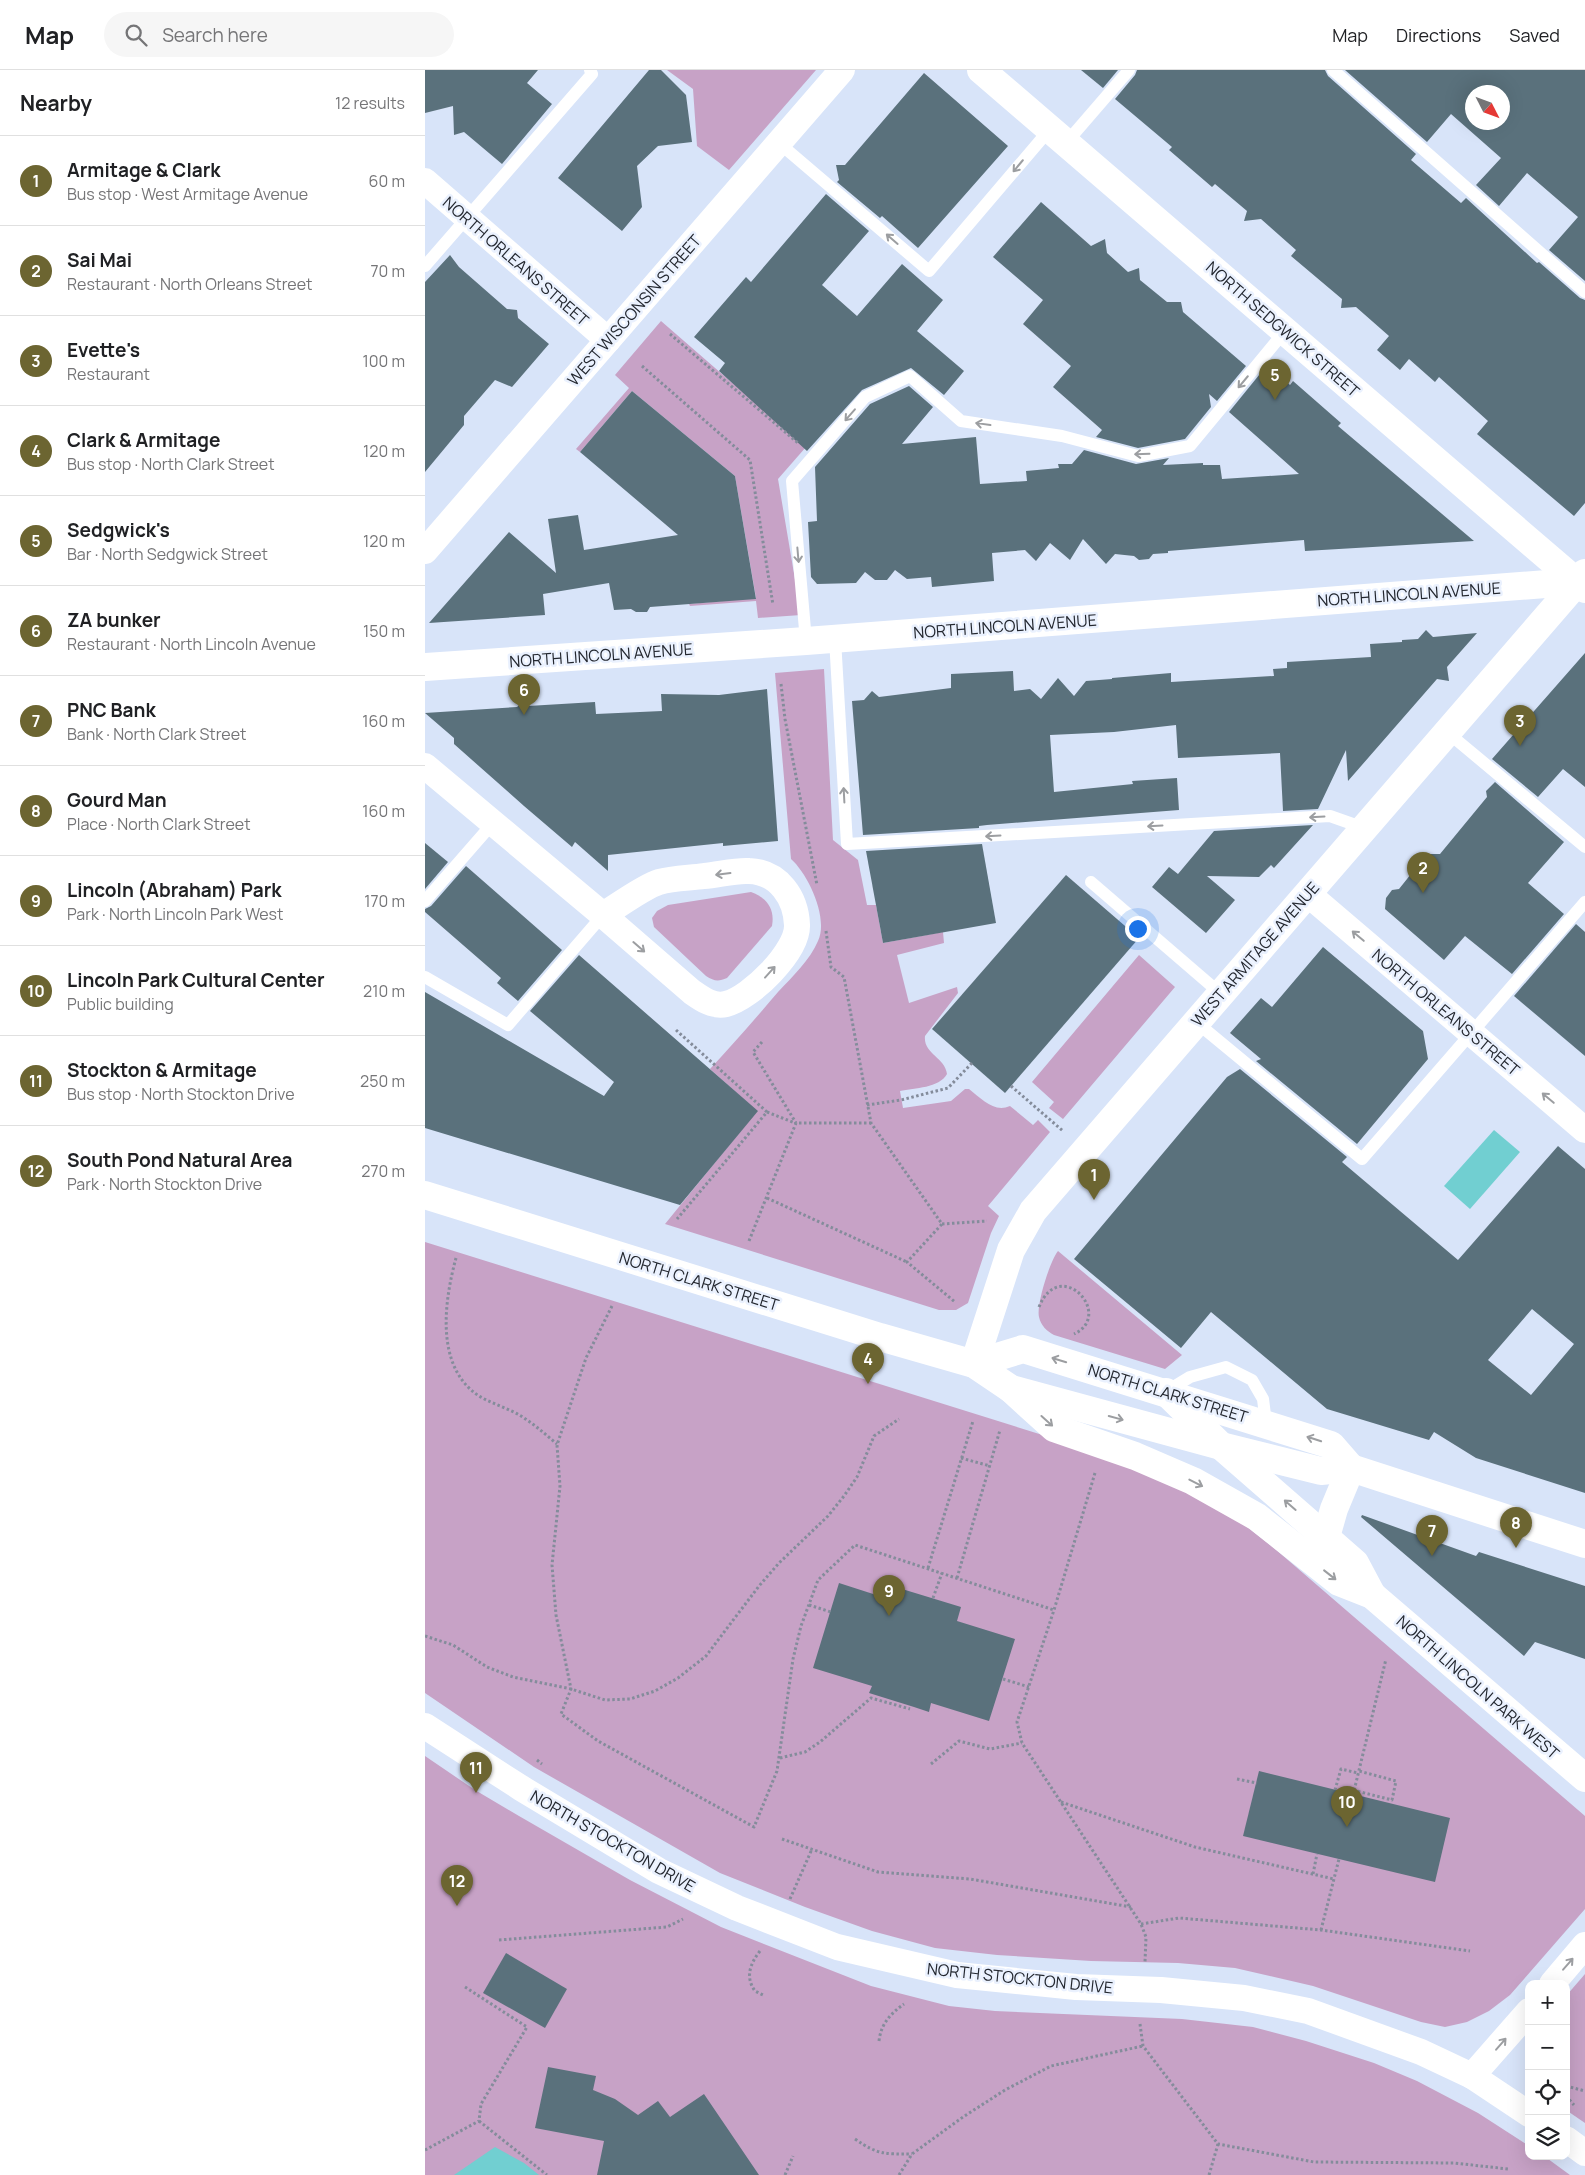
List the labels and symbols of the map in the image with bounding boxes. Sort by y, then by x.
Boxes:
north arrow [1465,85,1510,130]
one-way arrow [1013,159,1024,172]
street label: NORTH ORLEANS STREET [438,191,594,331]
street label: WEST WISCONSIN STREET [562,229,706,390]
one-way arrow [885,233,898,245]
street label: NORTH SEDGWICK STREET [1202,256,1365,402]
pin: 5 [1259,359,1291,400]
one-way arrow [1237,375,1248,388]
one-way arrow [844,408,855,421]
one-way arrow [975,419,991,429]
one-way arrow [1134,449,1150,458]
one-way arrow [793,547,803,563]
street label: NORTH LINCOLN AVENUE [1317,577,1501,611]
street label: NORTH LINCOLN AVENUE [913,609,1097,643]
street label: NORTH LINCOLN AVENUE [509,638,693,672]
pin: 6 [508,674,540,715]
pin: 3 [1504,705,1536,746]
one-way arrow [839,788,849,804]
one-way arrow [1310,813,1326,822]
one-way arrow [1147,822,1163,831]
one-way arrow [985,831,1001,840]
pin: 2 [1407,852,1439,893]
one-way arrow [715,869,731,879]
street label: WEST ARMITAGE AVENUE [1186,877,1324,1031]
your location [1125,916,1151,942]
one-way arrow [1351,931,1364,942]
one-way arrow [633,941,646,953]
street label: NORTH ORLEANS STREET [1367,944,1525,1081]
one-way arrow [765,966,776,979]
one-way arrow [1542,1093,1555,1104]
pin: 1 [1078,1159,1110,1200]
street label: NORTH CLARK STREET [617,1246,782,1316]
pin: 4 [852,1343,884,1384]
one-way arrow [1051,1354,1067,1364]
street label: NORTH CLARK STREET [1086,1358,1251,1428]
one-way arrow [1108,1413,1124,1423]
one-way arrow [1040,1415,1053,1427]
one-way arrow [1306,1434,1322,1444]
one-way arrow [1189,1478,1204,1488]
one-way arrow [1283,1499,1296,1511]
pin: 8 [1500,1507,1532,1548]
pin: 7 [1416,1515,1448,1556]
one-way arrow [1323,1569,1336,1580]
pin: 9 [873,1575,905,1616]
street label: NORTH LINCOLN PARK WEST [1392,1610,1564,1764]
pin: 11 [460,1752,492,1793]
street label: NORTH STOCKTON DRIVE [527,1785,699,1897]
pin: 10 [1331,1786,1363,1827]
pin: 12 [441,1865,473,1906]
street label: NORTH STOCKTON DRIVE [926,1957,1114,1999]
one-way arrow [1563,1958,1574,1971]
one-way arrow [1495,2037,1506,2050]

